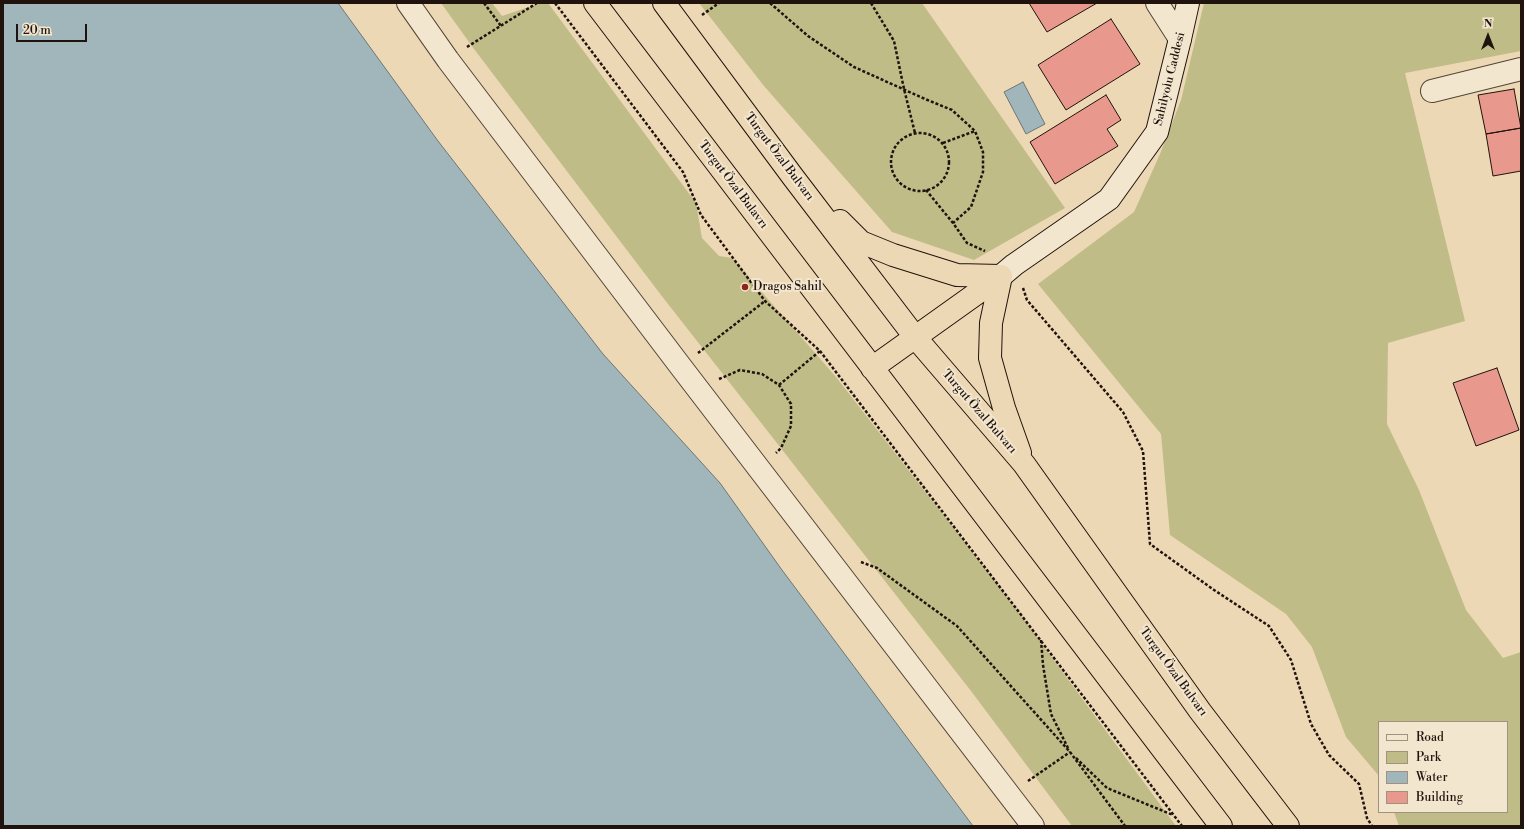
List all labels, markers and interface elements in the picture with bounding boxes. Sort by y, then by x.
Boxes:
scale bar [18,16,89,42]
north arrow [1468,16,1508,56]
text: N [1484,17,1492,31]
text: 20 m [23,23,51,38]
street label: Sahilyolu Caddesi [1151,31,1189,127]
street label: Turgut Özal Bulvarı [741,110,817,204]
street label: Turgut Özal Bulavrı [695,138,771,232]
place label: Dragos Sahil [753,280,822,294]
marker: Dragos Sahil [740,282,750,292]
street label: Turgut Özal Bulvarı [939,367,1019,457]
street label: Turgut Özal Bulvarı [1136,625,1210,719]
legend [1378,721,1508,813]
text: Road [1416,730,1444,745]
text: Park [1416,750,1441,765]
text: Water [1416,770,1448,785]
text: Building [1416,790,1463,805]

